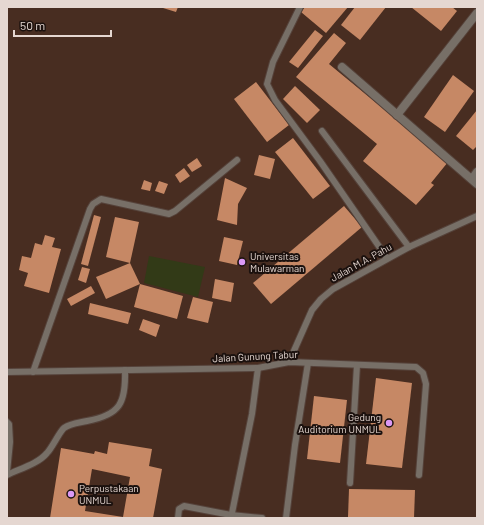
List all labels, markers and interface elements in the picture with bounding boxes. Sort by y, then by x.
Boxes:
scale bar [14,12,111,38]
text: 50 m [20,18,45,32]
street label: Jalan M.A. Pahu [328,240,394,284]
place label: Universitas Mulawarman [250,250,304,274]
marker: Universitas Mulawarman [237,257,247,267]
street label: Jalan Gunung Tabur [212,348,298,364]
place label: Gedung Auditorium UNMUL [298,411,381,435]
marker: Gedung Auditorium UNMUL [384,418,394,428]
place label: Perpustakaan UNMUL [79,482,139,506]
marker: Perpustakaan UNMUL [66,489,76,499]

